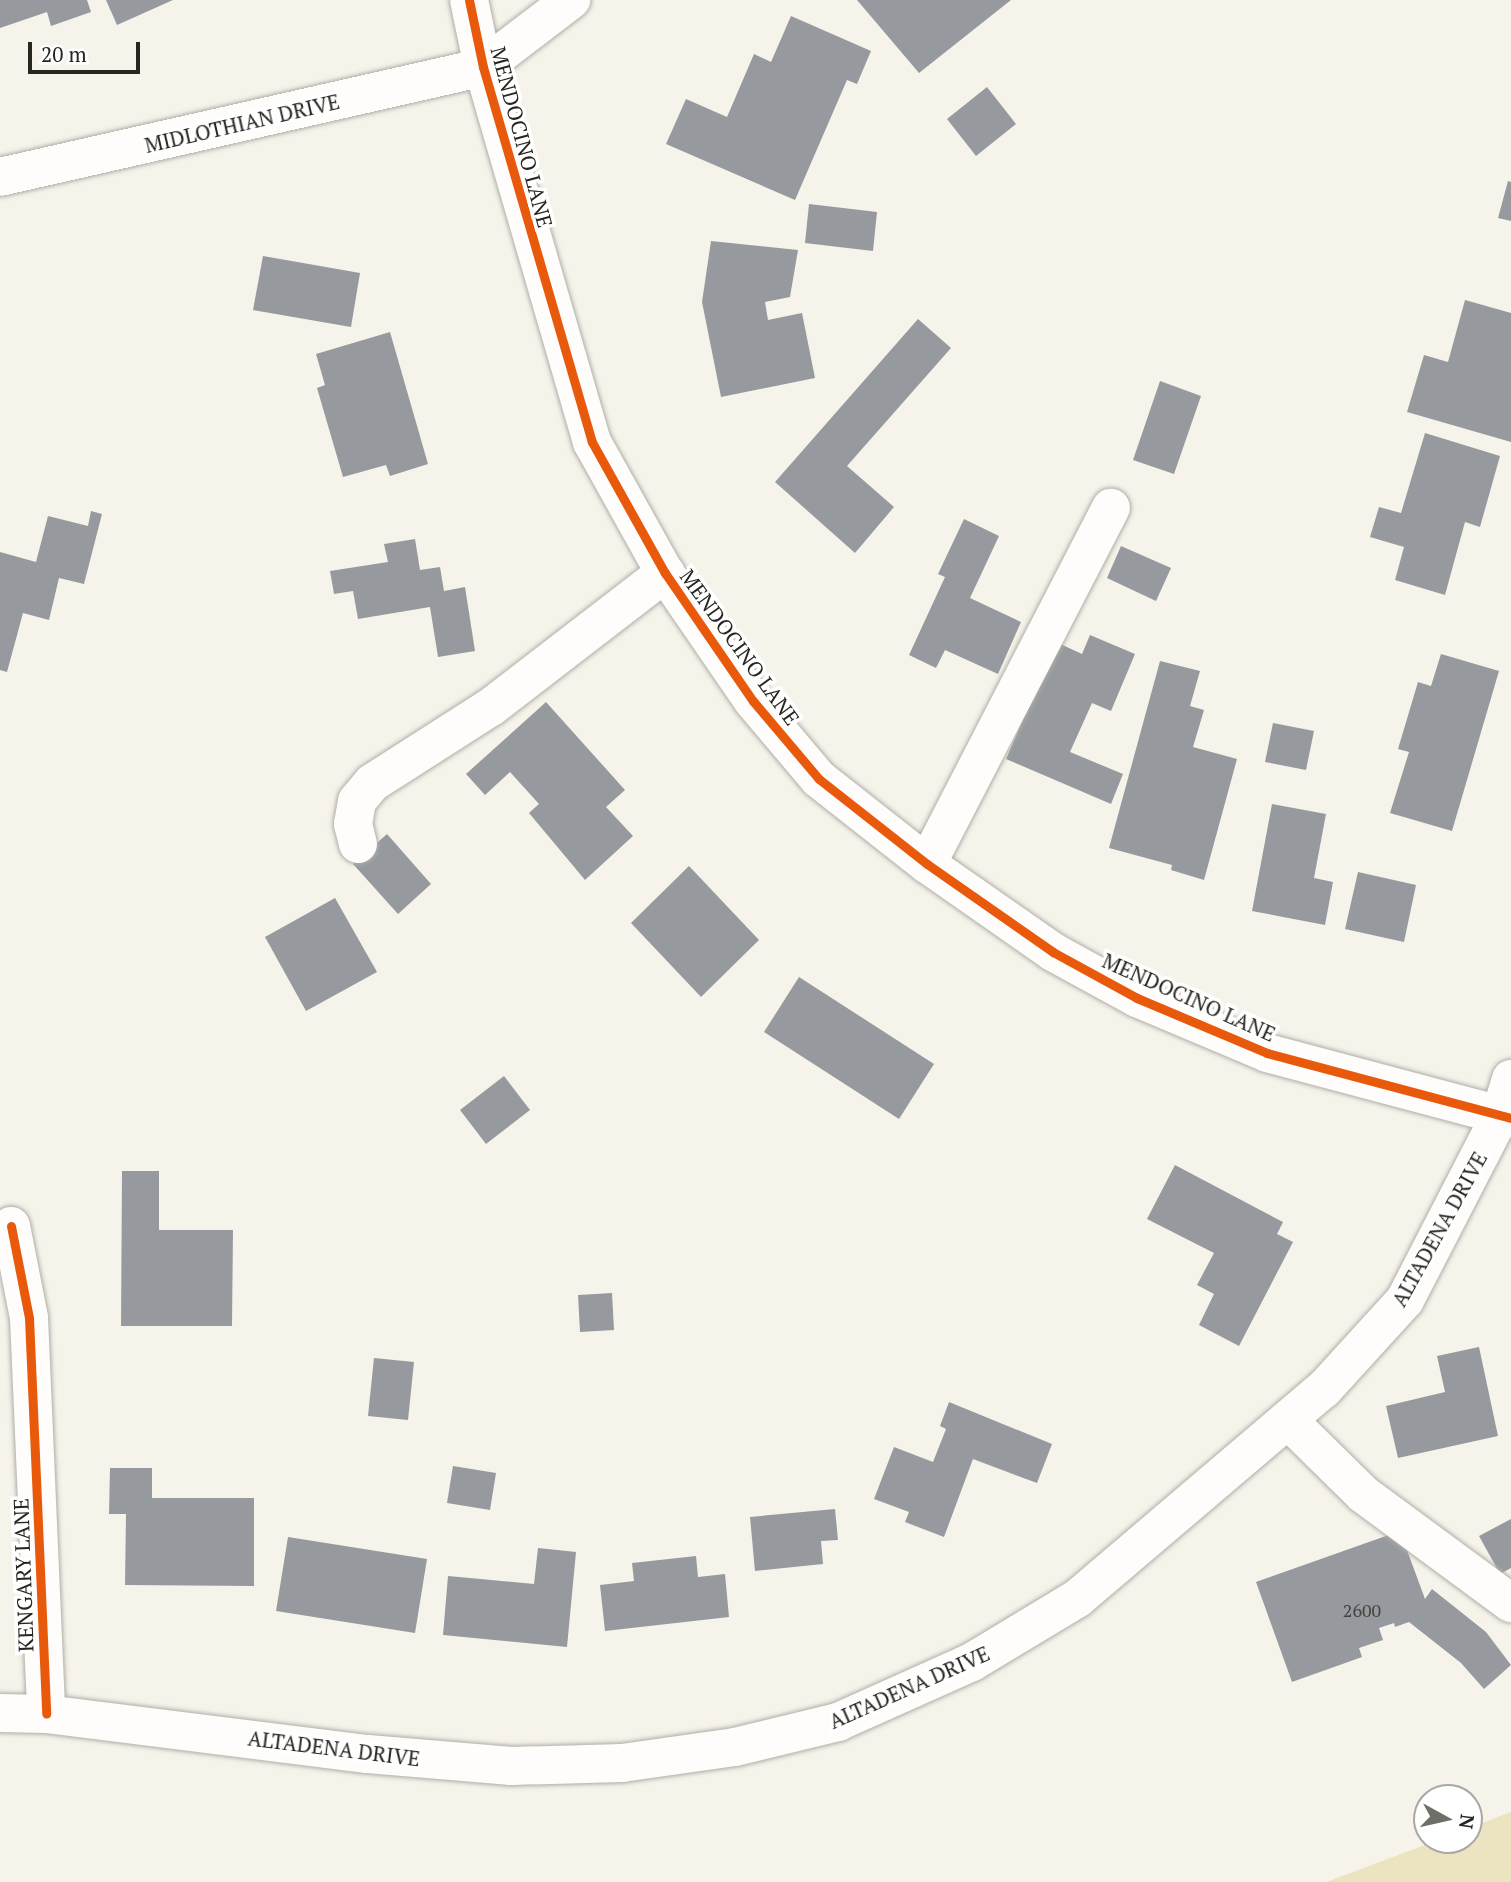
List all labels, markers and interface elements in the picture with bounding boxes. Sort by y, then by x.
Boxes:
scale bar [32,28,144,72]
text: 20 m [41,40,87,68]
street label: MENDOCINO LANE [486,44,558,230]
street label: MIDLOTHIAN DRIVE [142,88,342,158]
street label: MENDOCINO LANE [675,564,805,730]
street label: MENDOCINO LANE [1099,948,1279,1046]
street label: ALTADENA DRIVE [1386,1147,1492,1311]
street label: KENGARY LANE [8,1498,38,1652]
house number: 2600 [1343,1599,1381,1621]
street label: ALTADENA DRIVE [825,1640,993,1734]
street label: ALTADENA DRIVE [246,1725,422,1771]
north arrow [1413,1784,1483,1854]
text: N [1454,1813,1481,1831]

